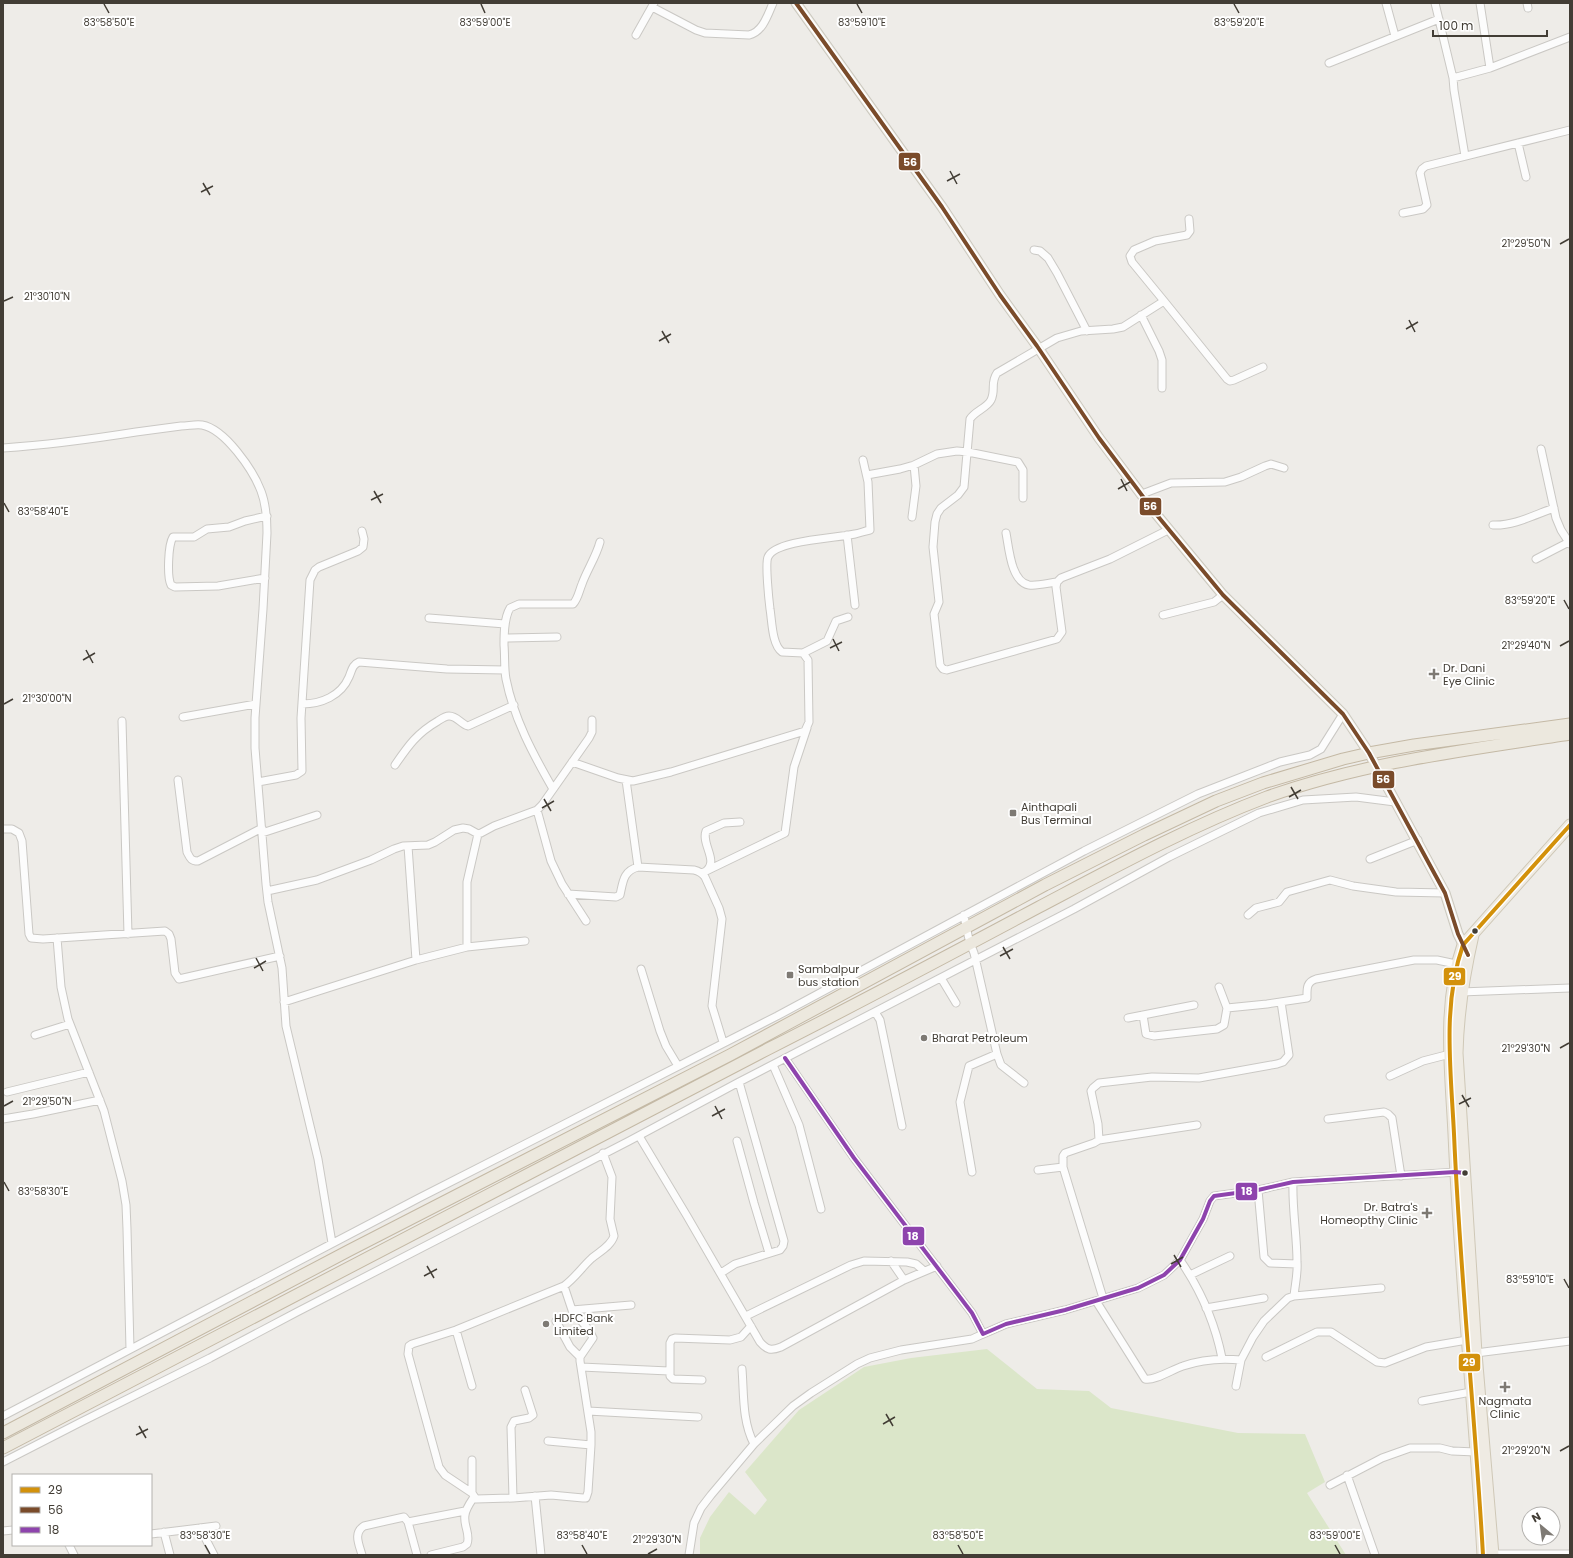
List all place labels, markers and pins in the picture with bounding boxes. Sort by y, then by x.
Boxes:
place label: Dr. Dani Eye Clinic [1443,660,1495,689]
marker: Dr. Dani Eye Clinic [1428,668,1440,680]
place label: Ainthapali Bus Terminal [1021,799,1092,828]
marker: Ainthapali Bus Terminal [1008,808,1018,818]
unlabelled marker [1470,926,1480,936]
place label: Sambalpur bus station [798,961,859,990]
marker: Sambalpur bus station [785,970,795,980]
place label: Bharat Petroleum [932,1030,1028,1046]
marker: Bharat Petroleum [919,1033,929,1043]
unlabelled marker [1460,1168,1470,1178]
place label: Dr. Batra's Homeopthy Clinic [1320,1199,1418,1228]
marker: Dr. Batra's Homeopthy Clinic [1421,1207,1433,1219]
place label: HDFC Bank Limited [554,1310,614,1339]
marker: HDFC Bank Limited [541,1319,551,1329]
marker: Nagmata Clinic [1499,1381,1511,1393]
place label: Nagmata Clinic [1479,1393,1531,1422]

